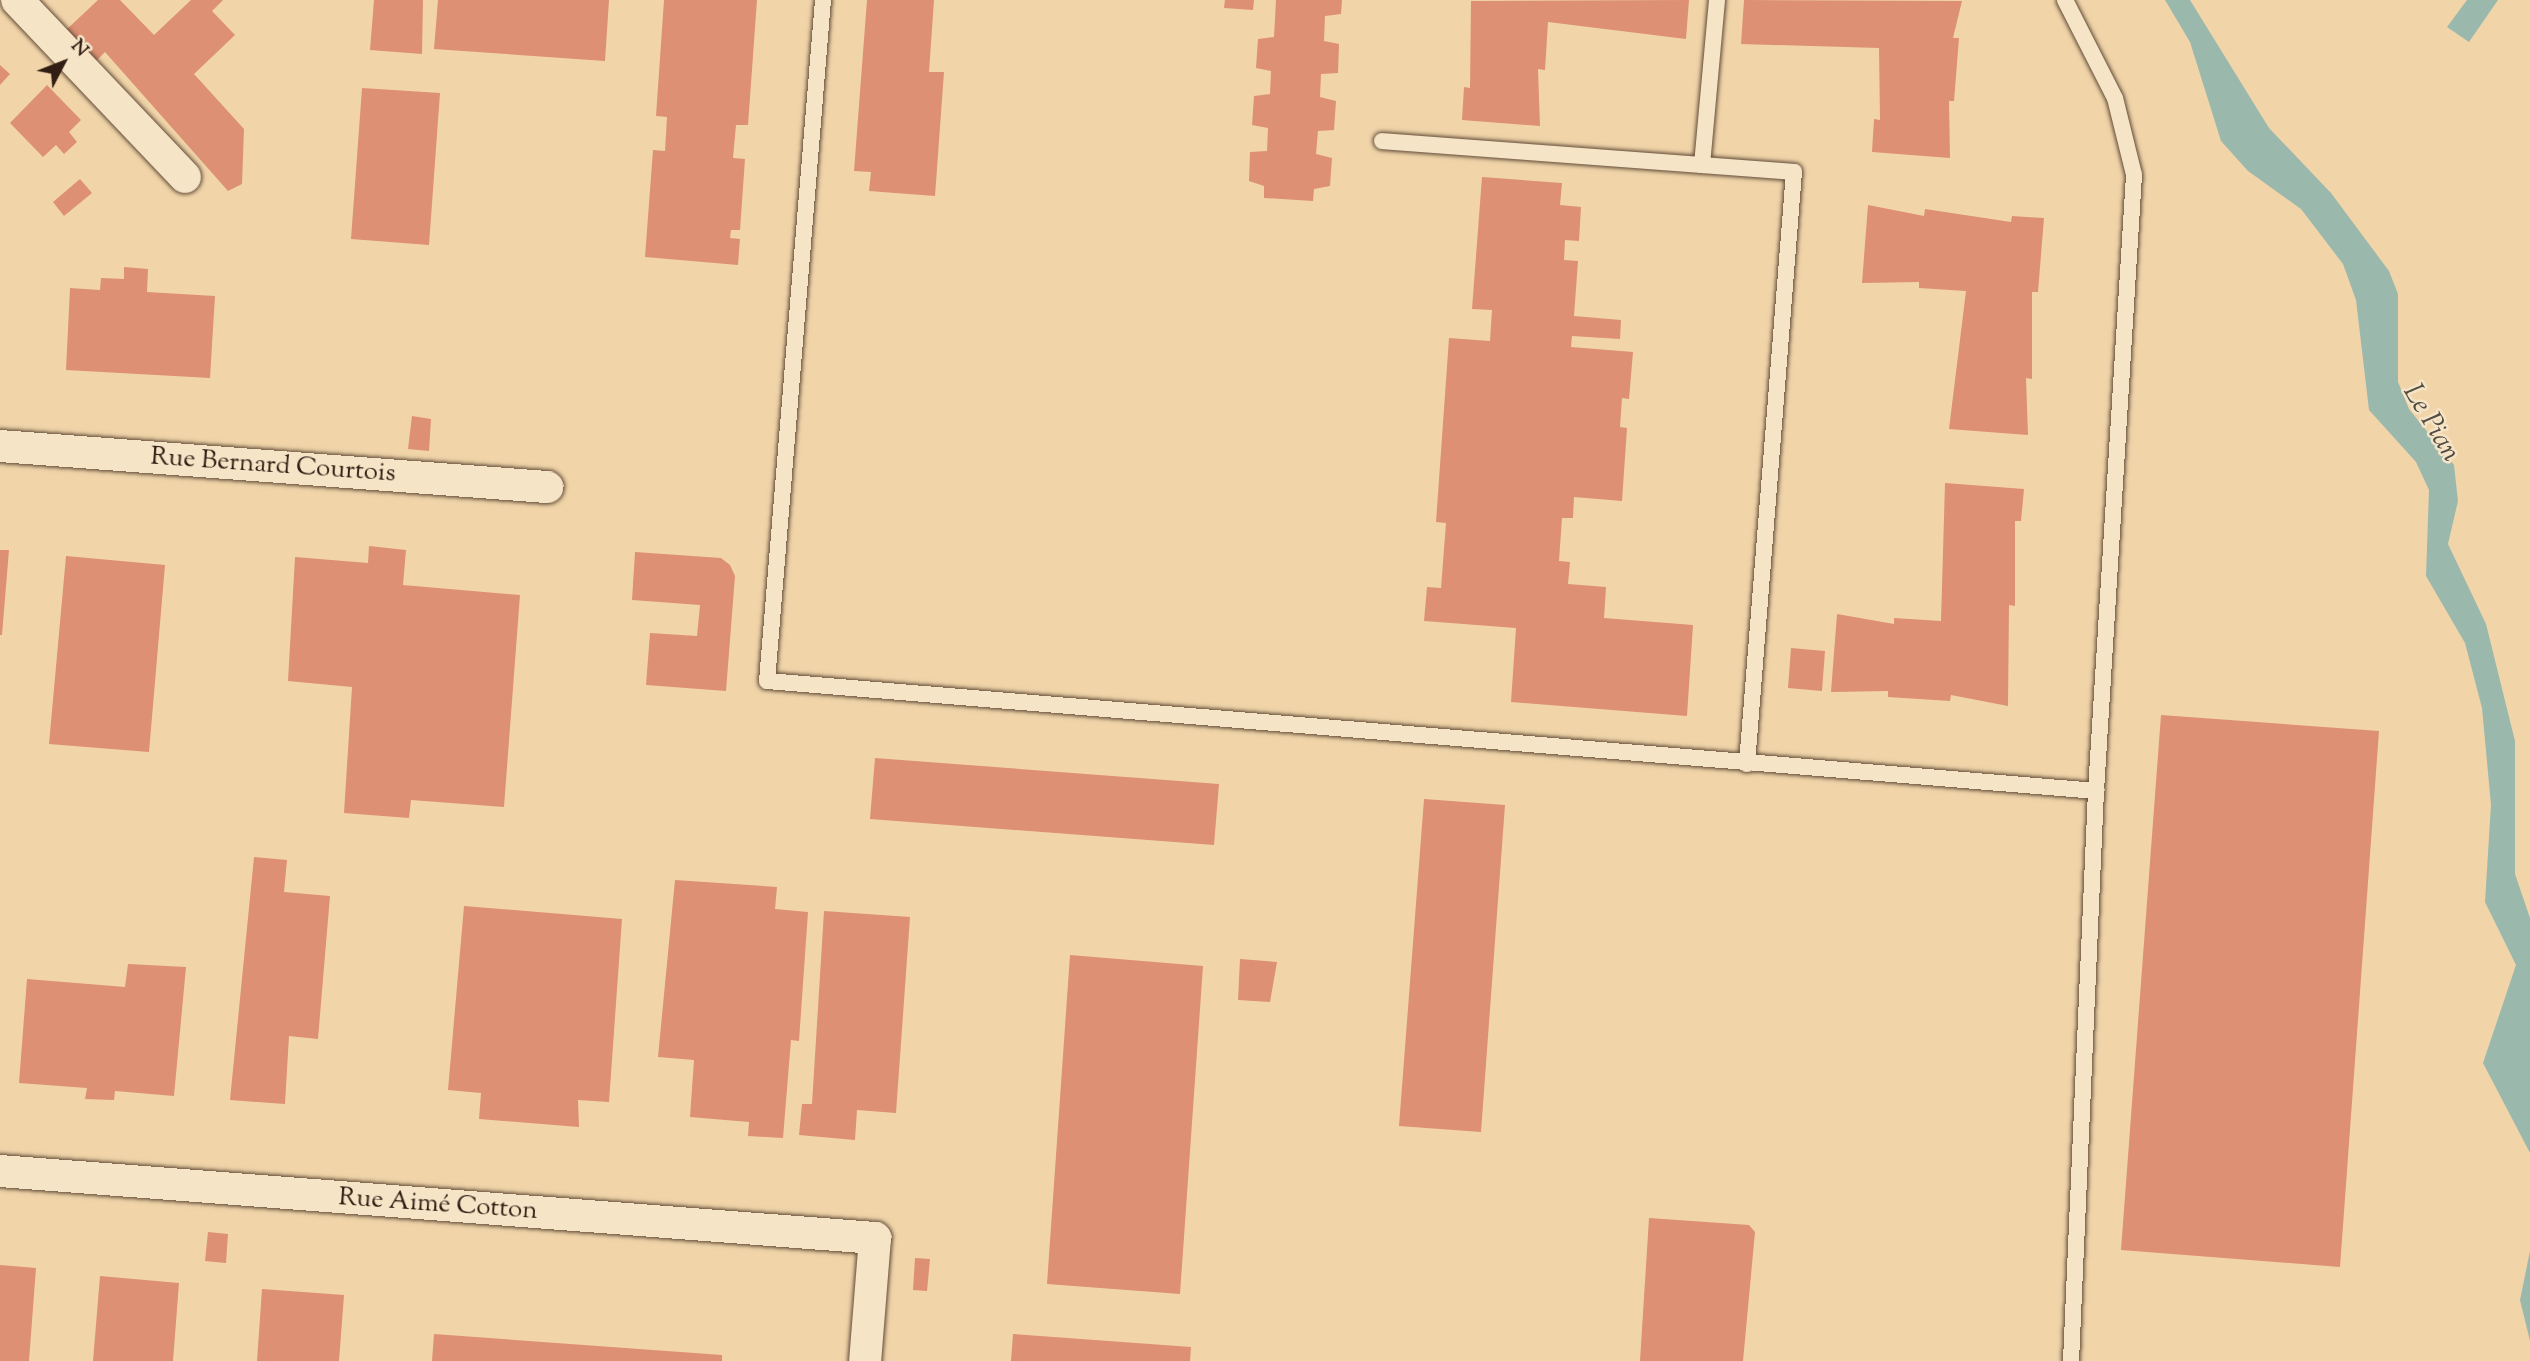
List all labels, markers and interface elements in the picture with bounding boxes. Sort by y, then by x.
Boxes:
north arrow [28,28,98,98]
text: N [64,34,94,63]
water label: Le Pian [2395,378,2467,468]
street label: Rue Bernard Courtois [149,442,397,490]
street label: Rue Aimé Cotton [337,1182,539,1228]

